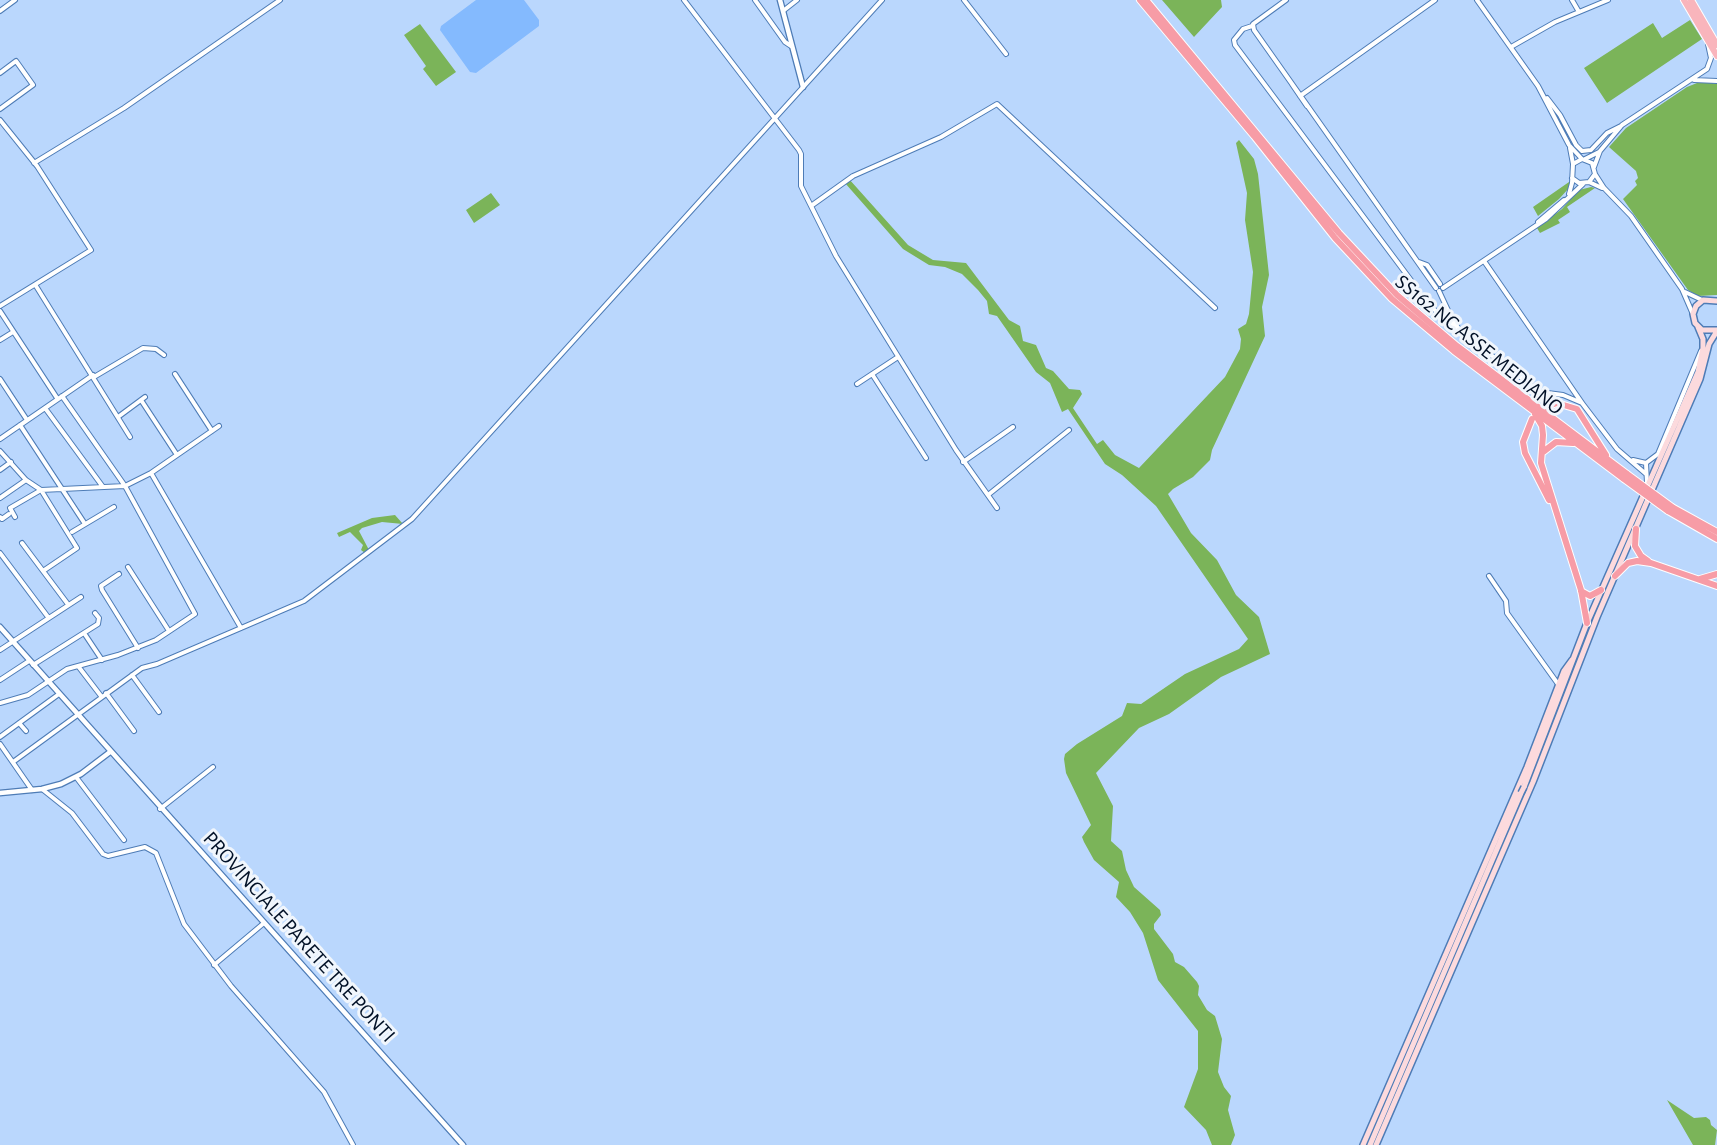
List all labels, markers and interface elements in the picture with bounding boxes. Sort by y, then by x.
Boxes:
street label: SS162 NC ASSE MEDIANO [1390,269,1568,421]
street label: PROVINCIALE PARETE TRE PONTI [198,826,400,1048]

